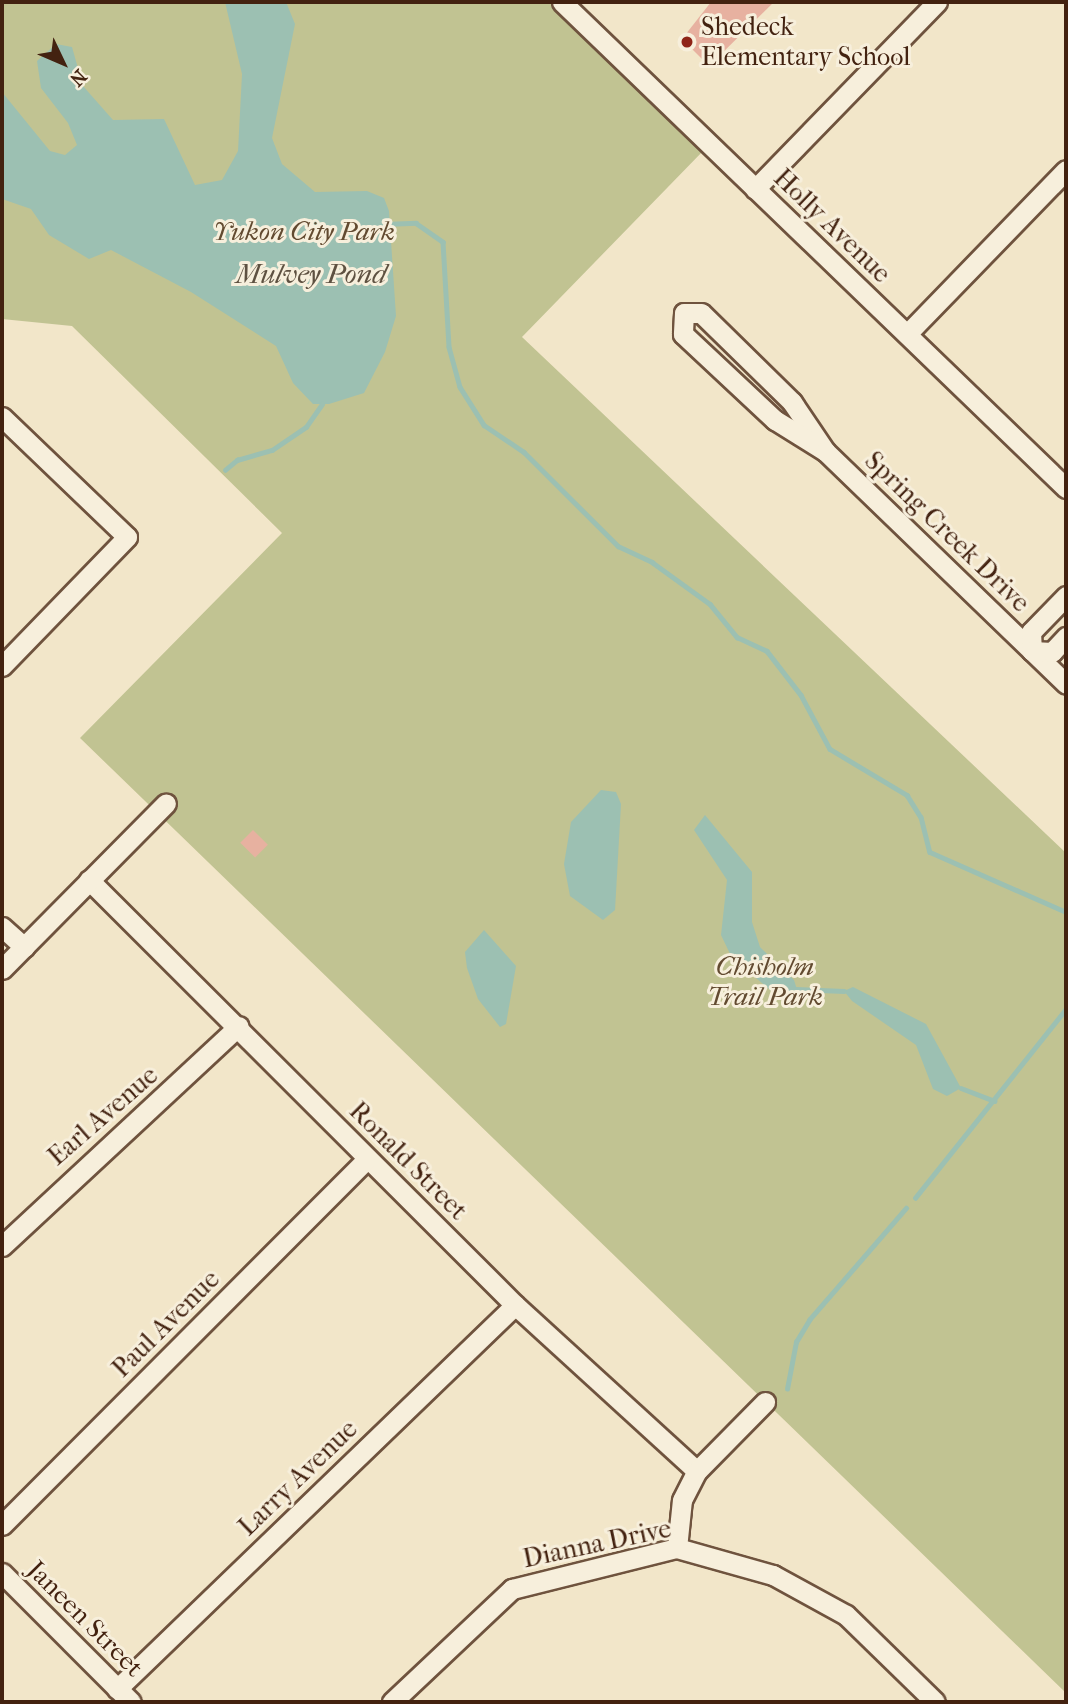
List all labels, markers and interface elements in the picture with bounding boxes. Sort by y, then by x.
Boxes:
place label: Shedeck Elementary School [701,11,910,72]
north arrow [28,28,98,98]
marker: Shedeck Elementary School [679,34,695,50]
text: N [65,65,91,90]
street label: Holly Avenue [767,163,897,289]
park label: Yukon City Park [213,216,395,248]
water label: Mulvey Pond [236,257,386,291]
street label: Spring Creek Drive [858,445,1036,619]
park label: Chisholm Trail Park [707,951,823,1012]
street label: Earl Avenue [42,1060,164,1172]
street label: Ronald Street [343,1096,473,1226]
street label: Paul Avenue [106,1264,226,1384]
street label: Larry Avenue [232,1414,364,1542]
street label: Dianna Drive [520,1513,674,1575]
street label: Janeen Street [21,1555,149,1683]

